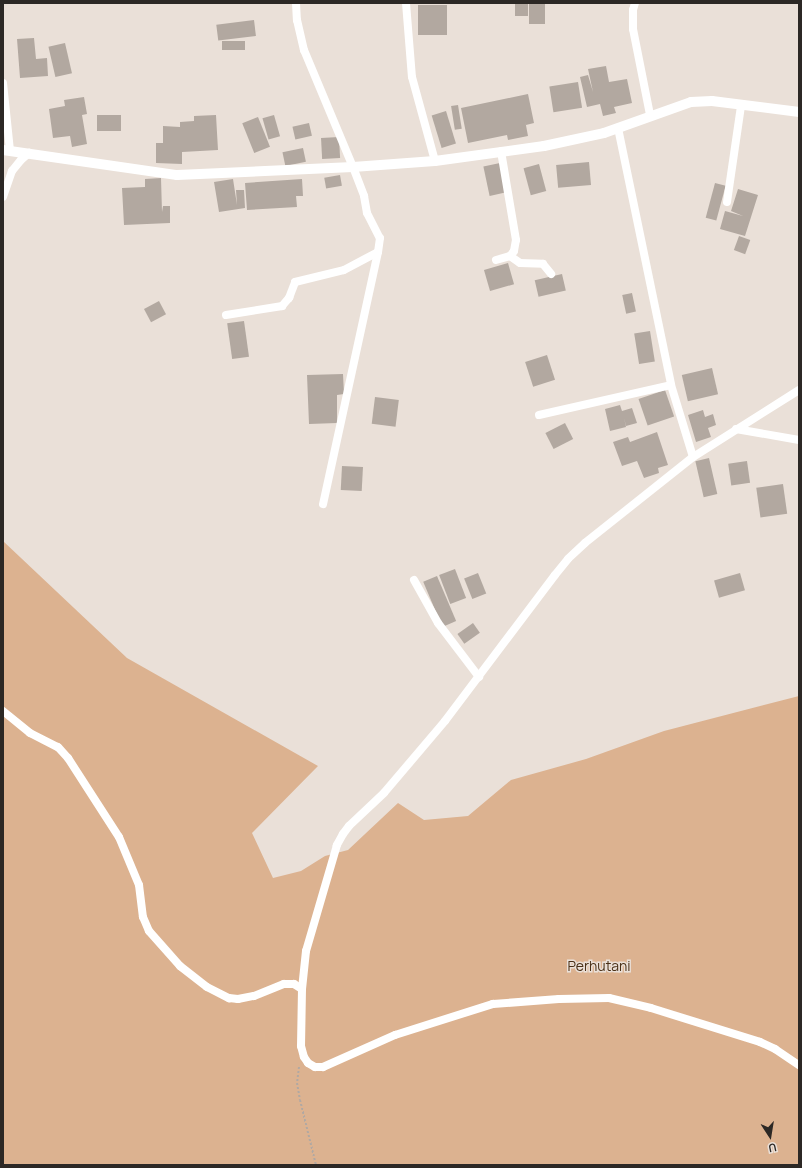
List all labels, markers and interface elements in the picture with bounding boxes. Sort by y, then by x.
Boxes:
park label: Perhutani [567,958,631,974]
north arrow [750,1116,790,1156]
text: U [767,1140,778,1156]

